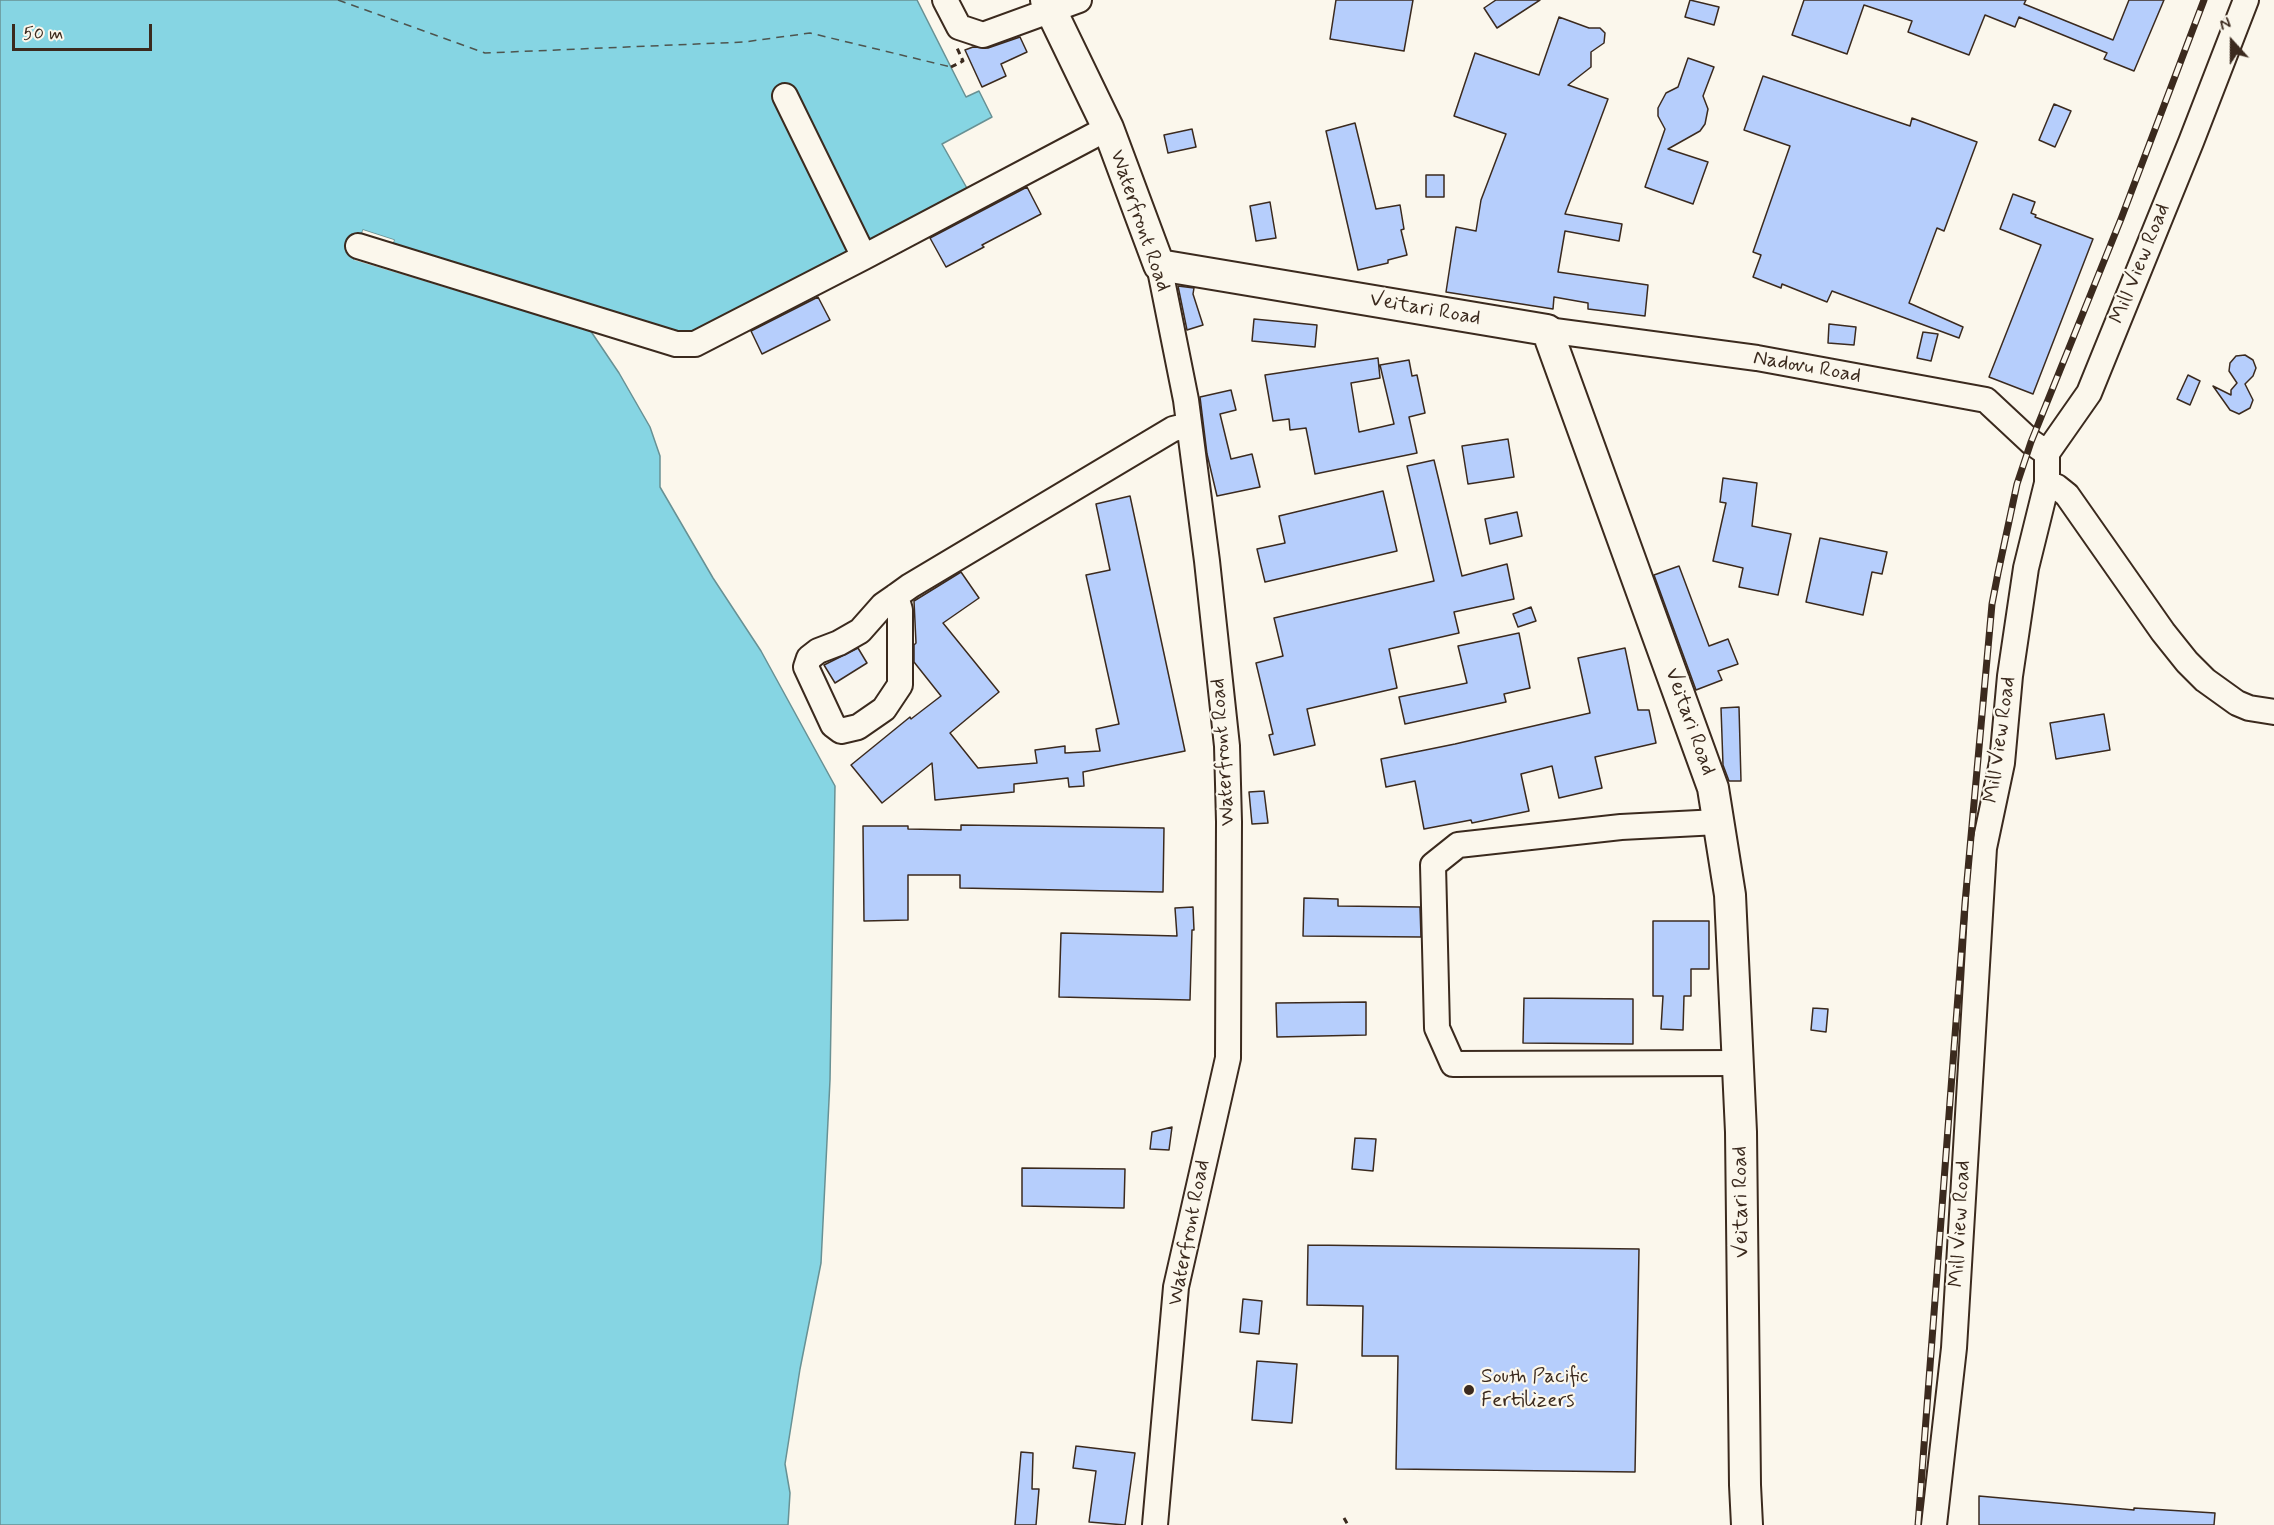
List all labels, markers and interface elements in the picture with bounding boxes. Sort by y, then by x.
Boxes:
scale bar [15,12,154,50]
north arrow [2202,12,2262,72]
text: N [2217,13,2234,36]
text: 50 m [23,22,63,46]
street label: Waterfront Road [1103,147,1175,295]
street label: Mill View Road [2105,200,2177,328]
street label: Veitari Road [1368,288,1482,332]
street label: Nadovu Road [1751,346,1863,390]
street label: Veitari Road [1658,665,1720,779]
street label: Mill View Road [1980,675,2022,805]
street label: Waterfront Road [1206,677,1242,827]
street label: Veitari Road [1728,1146,1756,1258]
street label: Waterfront Road [1164,1158,1216,1308]
street label: Mill View Road [1945,1160,1977,1288]
place label: South Pacific Fertilizers [1481,1365,1588,1415]
marker: South Pacific Fertilizers [1462,1383,1476,1397]

